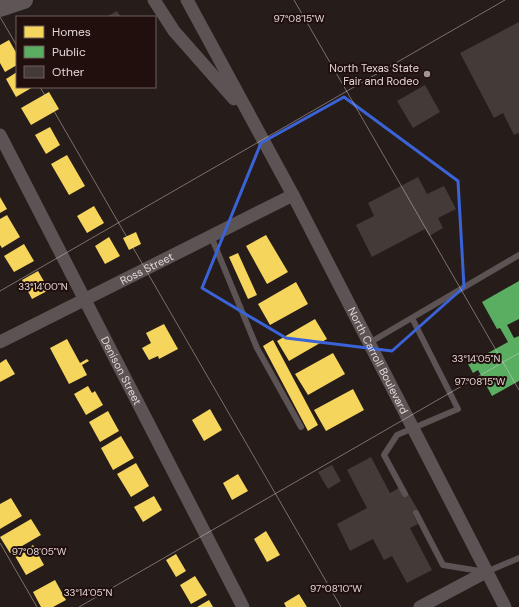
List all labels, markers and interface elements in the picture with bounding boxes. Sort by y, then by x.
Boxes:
text: 97°08'15"W [274,12,325,25]
legend [16,16,156,88]
text: Homes [52,24,91,40]
text: Public [52,44,86,60]
place label: North Texas State Fair and Rodeo [329,61,419,88]
text: Other [52,64,85,80]
marker: North Texas State Fair and Rodeo [422,69,432,79]
street label: Ross Street [118,249,176,288]
text: 33°14'00"N [18,280,68,293]
street label: North Carroll Boulevard [345,305,411,416]
street label: Denison Street [98,334,145,407]
text: 33°14'05"N [452,352,500,365]
text: 97°08'15"W [455,375,506,388]
text: 97°08'05"W [12,545,67,558]
text: 97°08'10"W [310,582,362,595]
text: 33°14'05"N [64,586,112,599]

